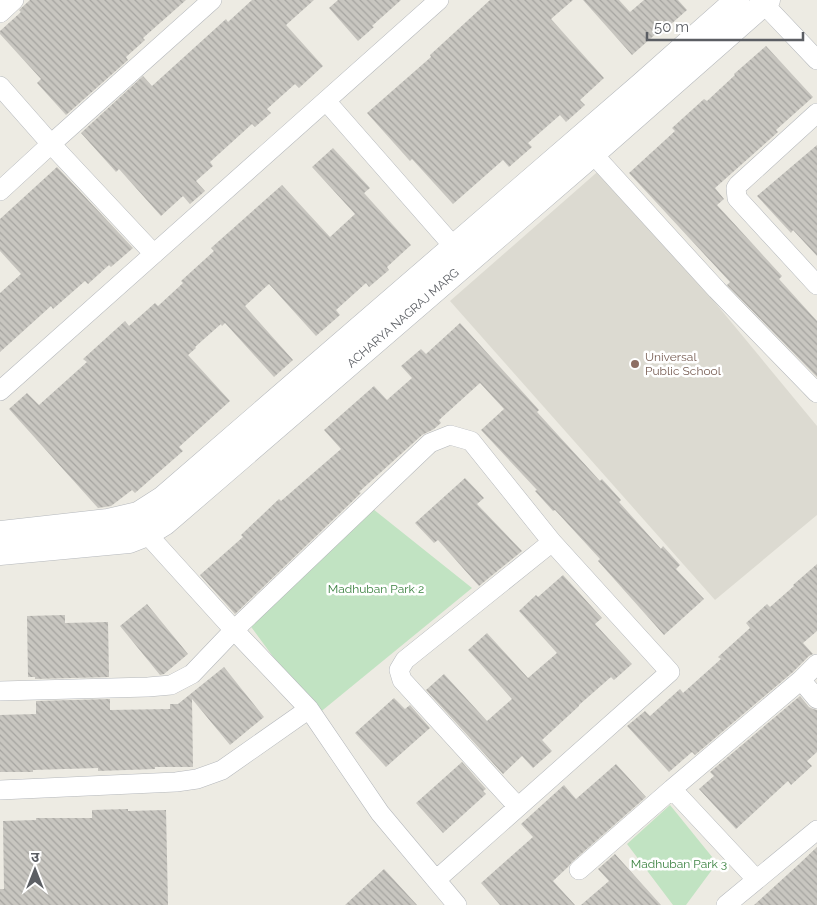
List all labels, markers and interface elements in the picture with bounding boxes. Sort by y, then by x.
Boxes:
scale bar [647,10,803,42]
text: 50 m [654,18,689,36]
street label: ACHARYA NAGRAJ MARG [344,266,462,370]
place label: Universal Public School [645,350,722,378]
marker: Universal Public School [629,358,641,370]
park label: Madhuban Park 2 [328,582,424,596]
north arrow [10,845,60,895]
text: उ [31,849,40,865]
park label: Madhuban Park 3 [631,857,727,871]

